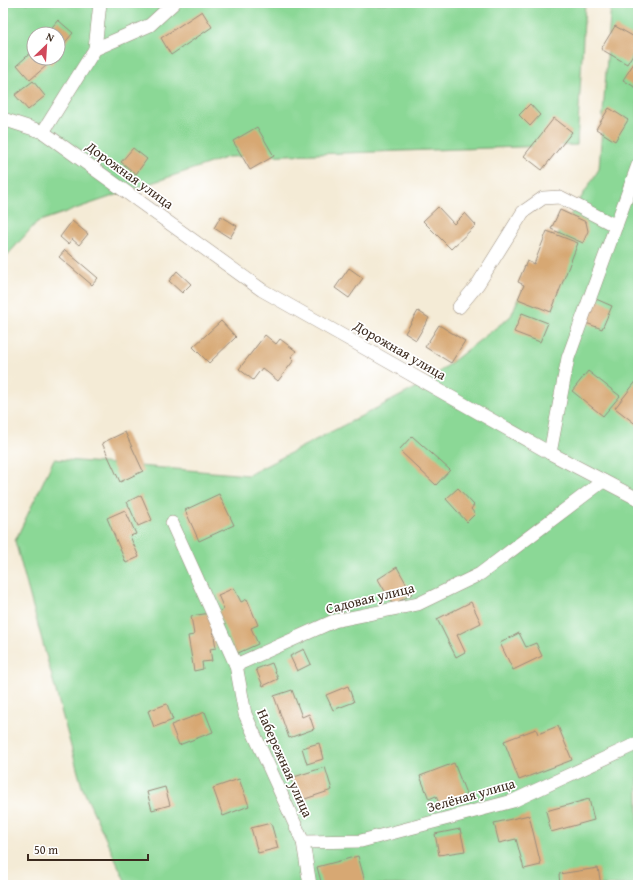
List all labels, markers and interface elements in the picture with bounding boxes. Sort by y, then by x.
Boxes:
north arrow [26,26,66,66]
text: N [44,28,58,46]
street label: Дорожная улица [81,136,178,214]
street label: Дорожная улица [349,315,450,385]
street label: Садовая улица [324,577,417,619]
street label: Набережная улица [252,706,318,821]
street label: Зелёная улица [425,773,518,817]
scale bar [28,836,148,862]
text: 50 m [34,841,58,858]

